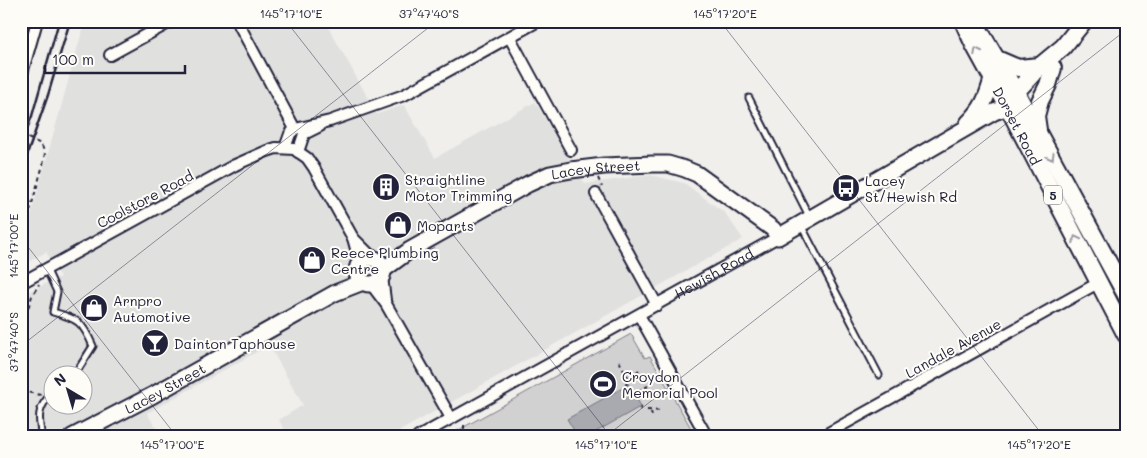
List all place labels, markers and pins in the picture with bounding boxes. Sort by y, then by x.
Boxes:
place label: Straightline Motor Trimming [405,170,512,205]
place label: Lacey St/Hewish Rd [865,171,957,206]
building icon: Straightline Motor Trimming [371,172,401,202]
bus stop icon: Lacey St/Hewish Rd [831,173,861,203]
shop icon: Moparts [383,210,413,240]
place label: Moparts [417,216,474,235]
place label: Reece Plumbing Centre [331,243,439,278]
shop icon: Reece Plumbing Centre [297,245,327,275]
place label: Arnpro Automotive [113,291,191,326]
shop icon: Arnpro Automotive [79,293,109,323]
bar icon: Dainton Taphouse [140,328,170,358]
place label: Dainton Taphouse [174,334,296,353]
place label: Croydon Memorial Pool [622,367,718,402]
sports icon: Croydon Memorial Pool [588,369,618,399]

